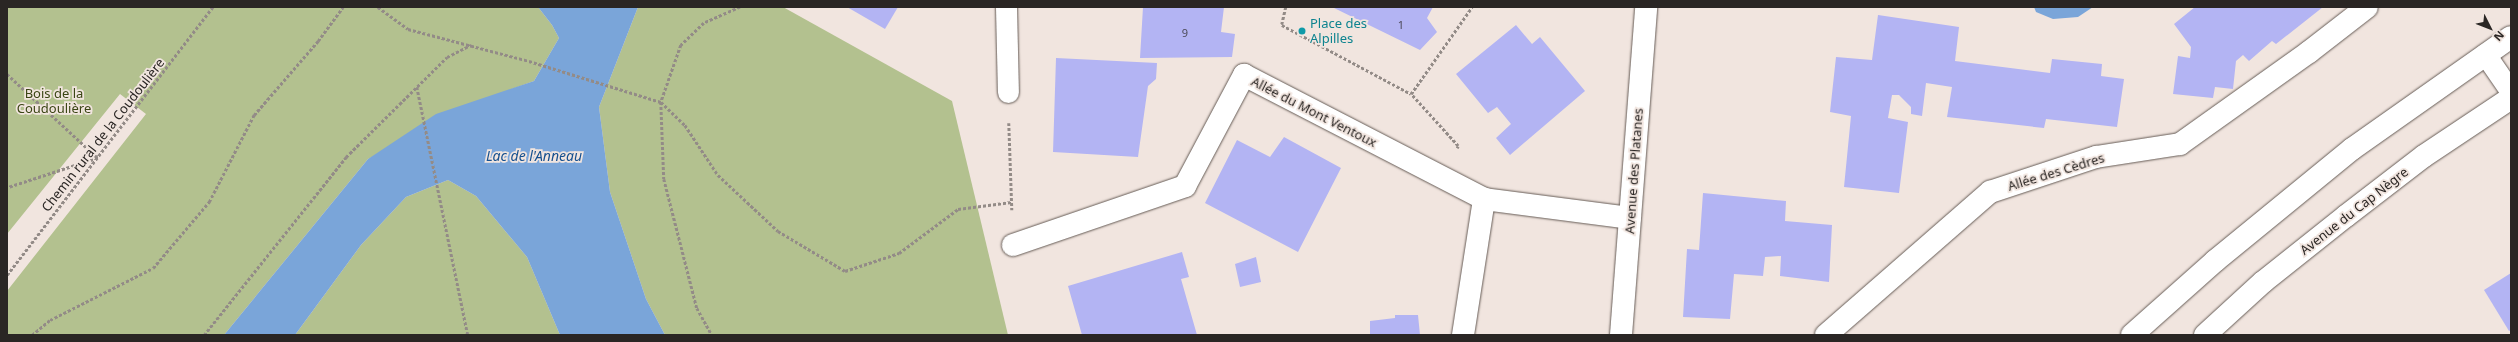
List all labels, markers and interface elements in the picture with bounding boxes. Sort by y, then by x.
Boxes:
north arrow [2470,8,2510,48]
place label: Place des Alpilles [1310,16,1367,47]
house number: 1 [1398,18,1404,32]
house number: 9 [1182,26,1188,40]
marker: Place des Alpilles [1297,26,1307,36]
text: N [2491,28,2508,45]
street label: Chemin rural de la Coudoulière [38,55,168,215]
street label: Allée du Mont Ventoux [1249,74,1379,150]
park label: Bois de la Coudoulière [17,86,91,117]
street label: Avenue des Platanes [1622,108,1646,234]
water label: Lac de l'Anneau [486,148,582,164]
street label: Allée des Cèdres [2006,150,2106,194]
street label: Avenue du Cap Nègre [2297,164,2411,258]

